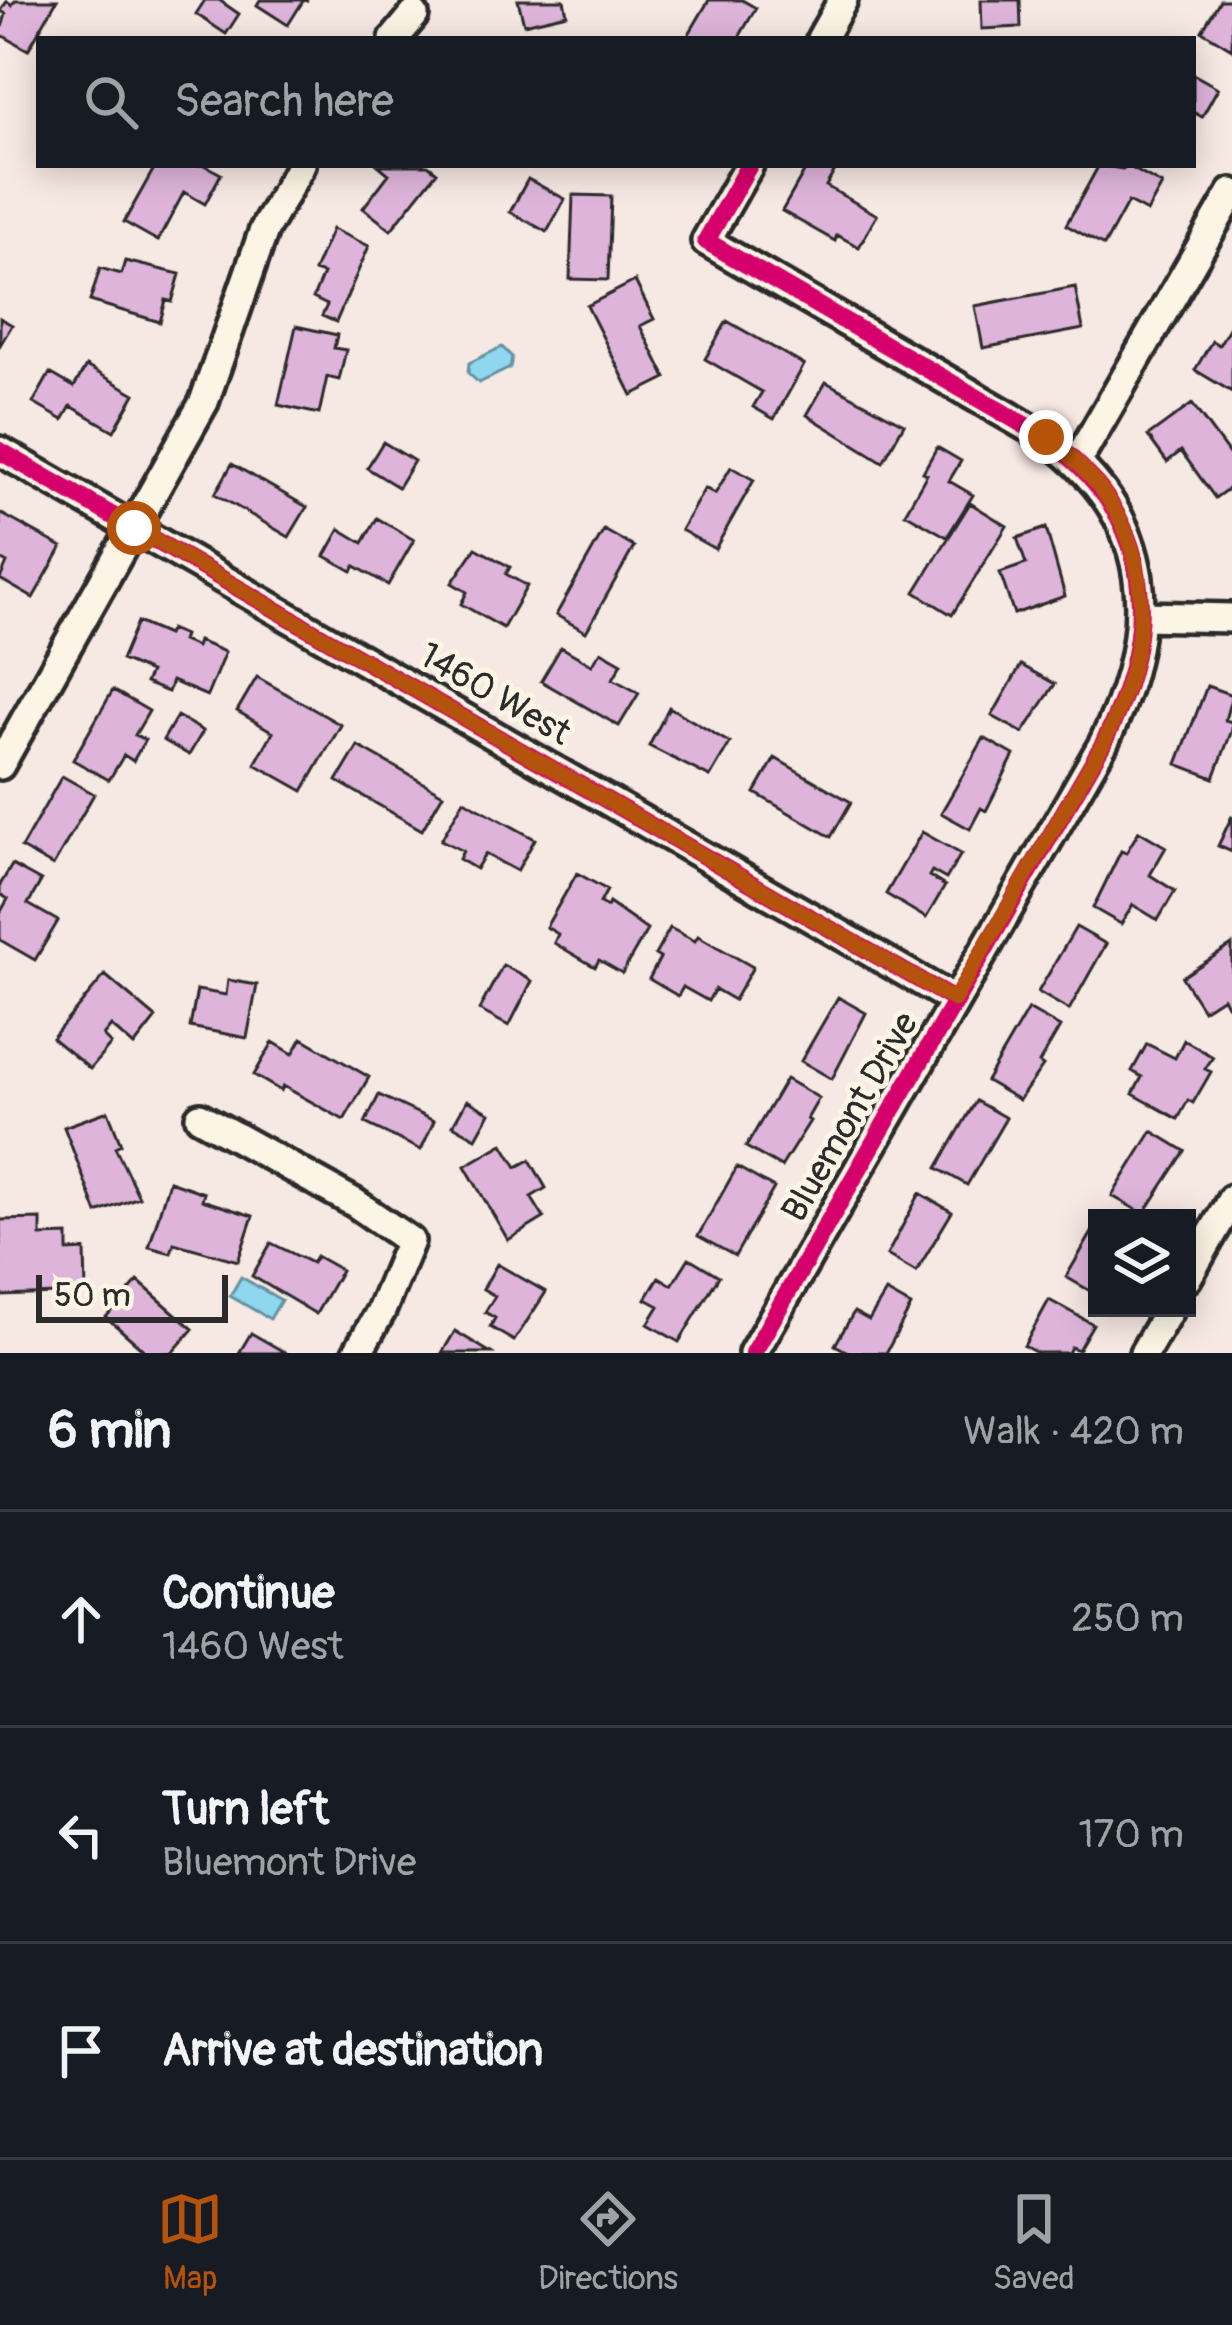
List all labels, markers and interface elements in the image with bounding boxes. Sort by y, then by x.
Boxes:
search box [36,36,1196,168]
icon: search [78,69,144,135]
text: Search here [174,74,394,130]
route end [1019,410,1073,464]
route start [107,501,161,555]
street label: 1460 West [411,633,579,756]
street label: Bluemont Drive [772,1004,928,1230]
map controls [1088,1209,1196,1317]
button: layers [1088,1209,1196,1317]
scale bar [36,1269,228,1322]
text: 50 m [54,1275,131,1316]
text: 6 min [48,1399,171,1463]
text: Walk · 420 m [963,1407,1184,1456]
text: Continue [162,1566,335,1622]
icon: ahead [48,1586,114,1652]
text: 250 m [1071,1594,1184,1643]
text: 1460 West [162,1622,343,1671]
text: Turn left [162,1782,329,1838]
icon: left [48,1802,114,1868]
text: 170 m [1078,1810,1184,1859]
text: Bluemont Drive [162,1838,416,1887]
icon: arrive [48,2018,114,2084]
text: Arrive at destination [162,2023,543,2079]
tab: Map [157,2186,223,2299]
tab: Directions [538,2186,678,2299]
tab: Saved [993,2186,1075,2299]

